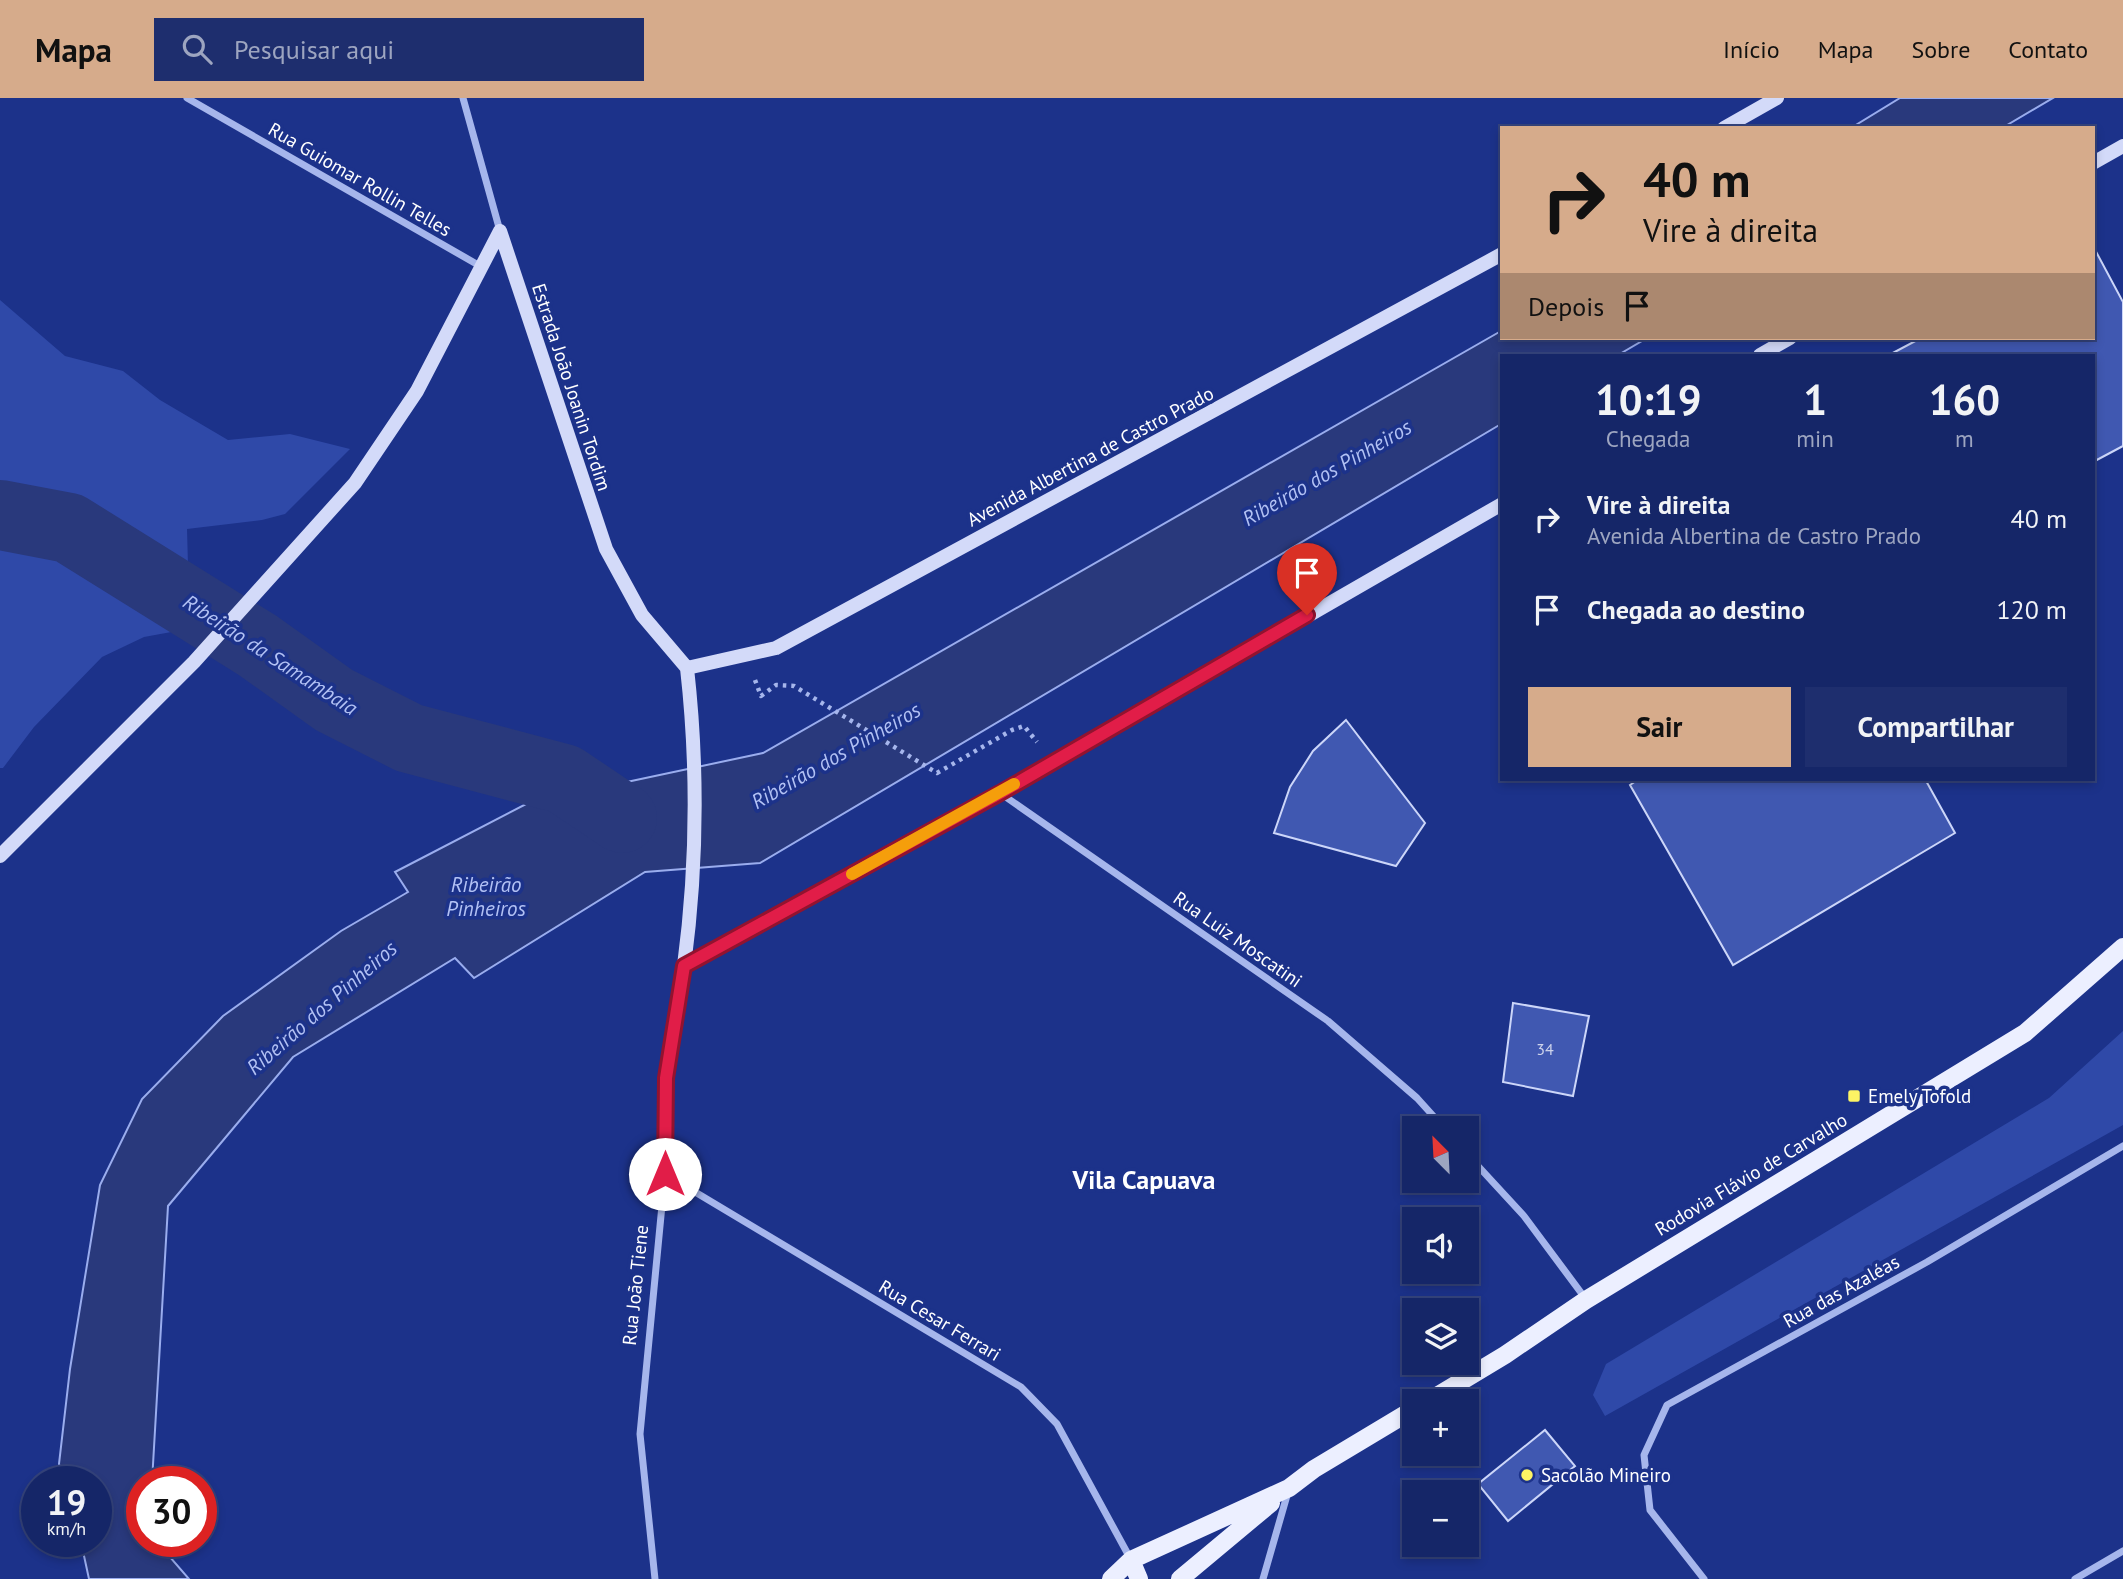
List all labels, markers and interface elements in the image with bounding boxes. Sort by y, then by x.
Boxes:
search box [154,18,644,81]
text: Mapa [35,28,112,71]
icon: search [178,30,216,68]
text: Pesquisar aqui [234,33,394,66]
text: Início [1723,34,1780,65]
text: Mapa [1818,34,1873,65]
text: Sobre [1911,34,1970,65]
text: Contato [2008,34,2088,65]
street label: Rua Guiomar Rollin Telles [264,117,456,241]
text: 40 m [1643,147,1750,211]
icon: right [1528,154,1619,245]
text: Vire à direita [1643,209,1818,251]
street label: Estrada João Joanin Tordim [527,280,617,494]
icon: arrive [1618,287,1656,325]
text: Depois [1528,290,1604,323]
text: 10:19 [1595,372,1701,427]
text: 1 [1803,372,1827,427]
text: 160 [1929,372,2000,427]
street label: Avenida Albertina de Castro Prado [963,381,1217,531]
water label: Ribeirão dos Pinheiros [1237,413,1417,532]
text: Chegada [1606,424,1691,453]
text: min [1796,424,1834,453]
text: m [1955,424,1974,453]
text: Vire à direita [1587,488,1730,521]
icon: right [1528,500,1566,538]
text: 40 m [2011,502,2067,535]
text: Avenida Albertina de Castro Prado [1587,521,1921,550]
pin [1277,543,1337,615]
icon: arrive [1288,554,1326,592]
water label: Ribeirão da Samambaia [178,588,363,722]
icon: arrive [1528,591,1566,629]
text: Chegada ao destino [1587,593,1805,626]
text: 120 m [1996,593,2067,626]
button: Sair [1528,687,1791,767]
button: Compartilhar [1805,687,2067,767]
water label: Ribeirão dos Pinheiros [746,696,926,815]
water label: Ribeirão Pinheiros [446,871,526,922]
street label: Rua Luiz Moscatini [1169,886,1307,992]
water label: Ribeirão dos Pinheiros [241,934,403,1080]
house number: 34 [1536,1039,1554,1059]
place label: Emely Tofold [1868,1084,1971,1108]
marker: Emely Tofold [1846,1088,1862,1104]
street label: Rodovia Flávio de Carvalho [1651,1107,1851,1241]
north arrow [1402,1116,1479,1194]
map controls [1402,1116,1479,1557]
position arrow [628,1137,702,1211]
district label: Vila Capuava [1072,1163,1215,1196]
button: sound [1402,1207,1479,1284]
street label: Rua João Tiene [617,1224,653,1346]
street label: Rua das Azaléas [1779,1249,1903,1333]
street label: Rua Cesar Ferrari [875,1274,1005,1366]
button: layers [1402,1298,1479,1375]
button: + [1402,1389,1479,1466]
place label: Sacolão Mineiro [1541,1463,1671,1487]
speed limit sign: 30 [126,1466,217,1557]
marker: Sacolão Mineiro [1519,1467,1535,1483]
text: 19 [47,1479,86,1525]
button: − [1402,1480,1479,1557]
text: km/h [47,1517,86,1540]

